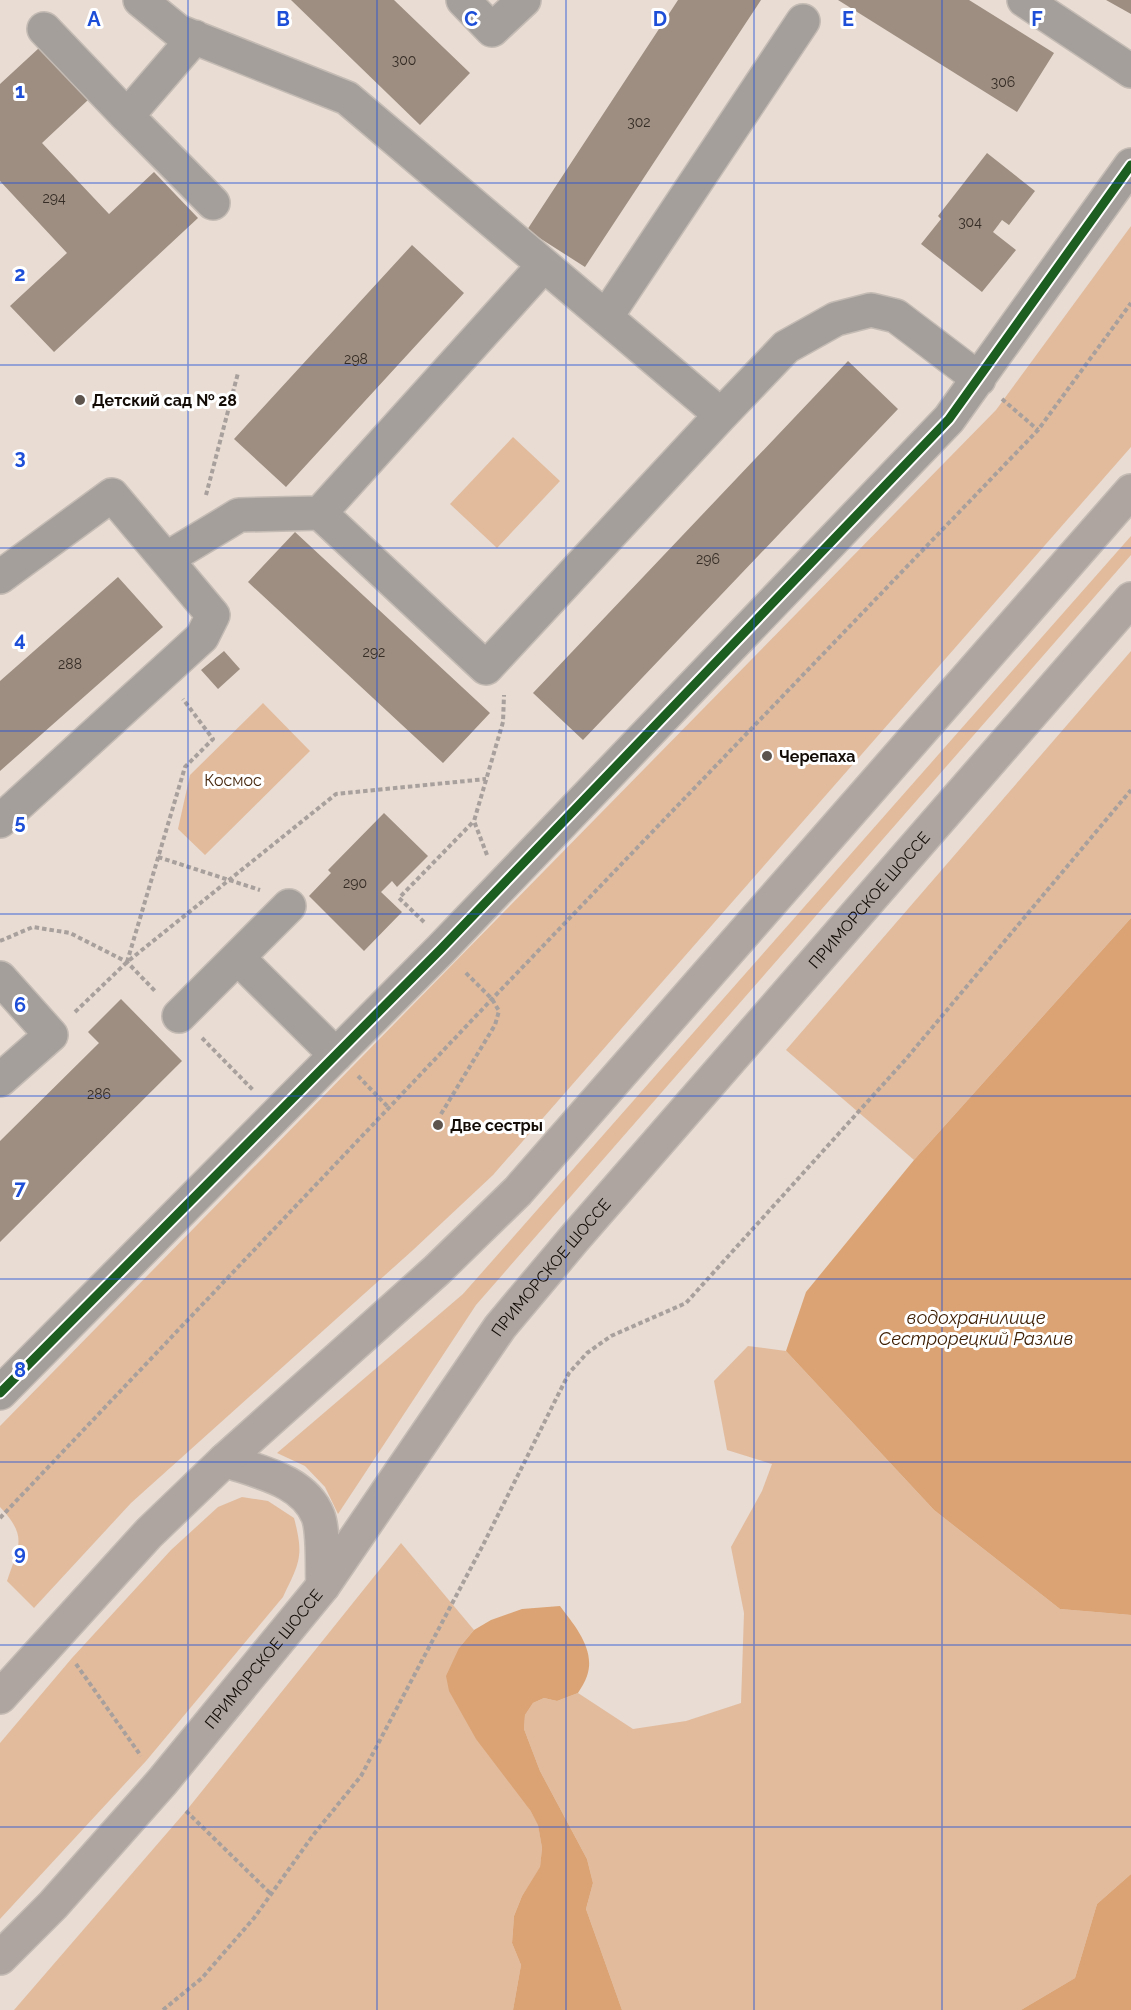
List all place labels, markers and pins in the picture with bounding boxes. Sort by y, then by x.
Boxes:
place label: Детский сад № 28 [92,391,237,410]
marker: Детский сад № 28 [73,393,87,407]
place label: Черепаха [779,747,855,766]
marker: Черепаха [760,749,774,763]
place label: Две сестры [450,1116,543,1135]
marker: Две сестры [431,1118,445,1132]

